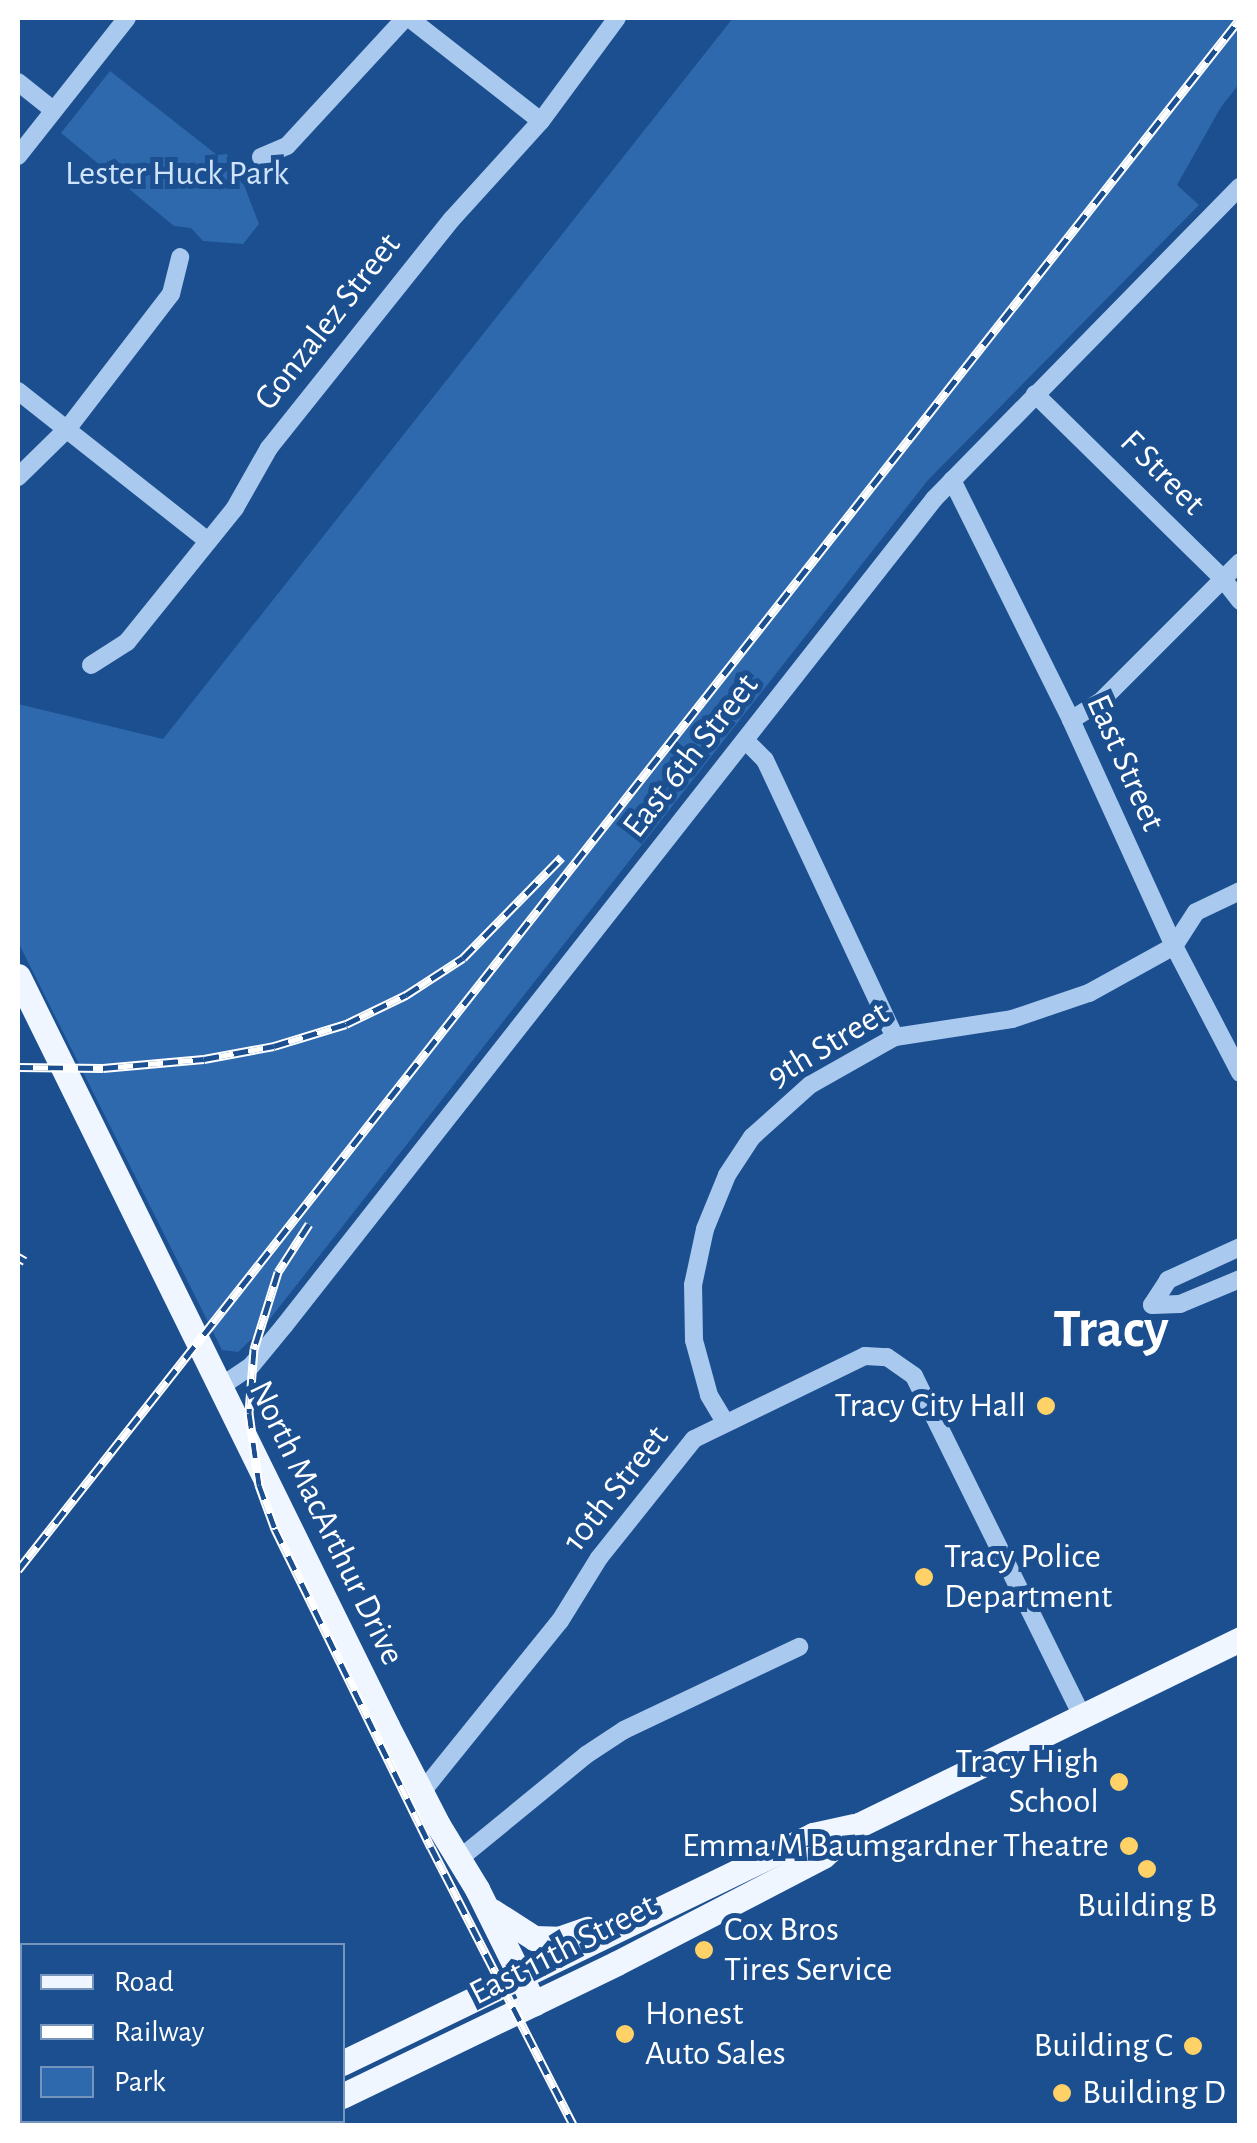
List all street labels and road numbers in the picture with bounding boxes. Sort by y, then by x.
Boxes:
street label: Gonzalez Street [246,225,410,419]
street label: F Street [1111,422,1213,524]
street label: East 6th Street [614,666,768,846]
street label: East Street [1076,688,1174,838]
street label: 9th Street [760,992,896,1098]
street label: North MacArthur Drive [239,1374,413,1672]
street label: 10th Street [554,1418,678,1560]
street label: East 11th Street [463,1885,663,2015]

